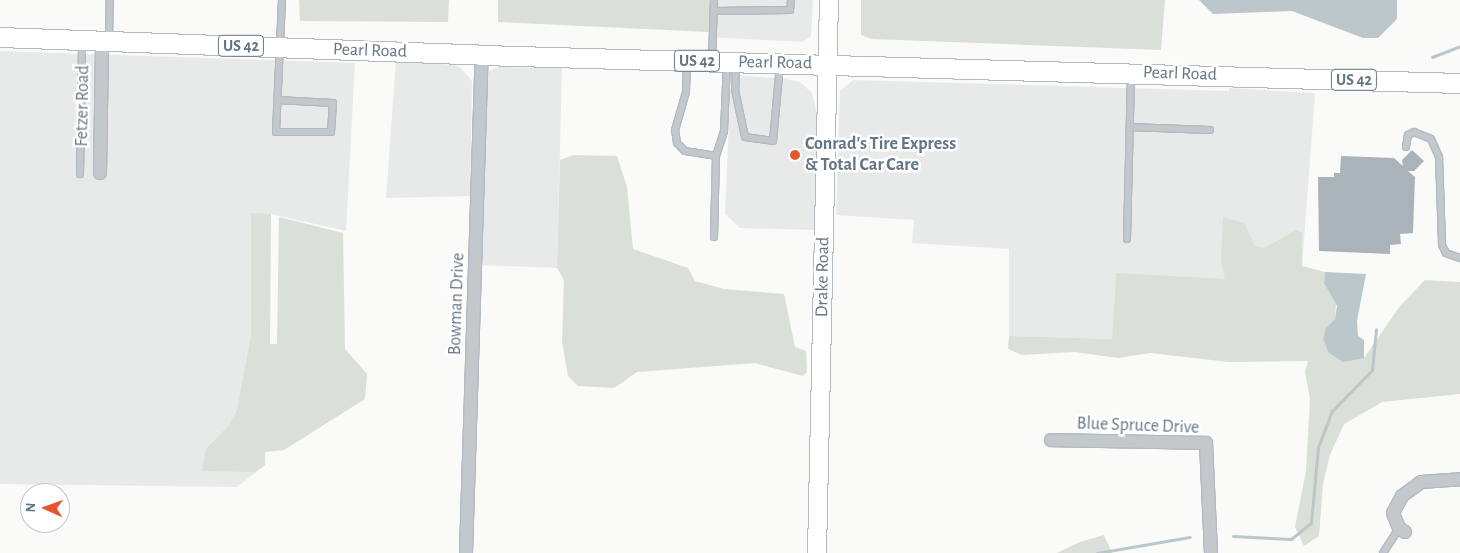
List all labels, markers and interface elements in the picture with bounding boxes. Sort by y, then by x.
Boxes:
road number: US 42 [217,32,265,59]
street label: Pearl Road [333,39,407,63]
road number: US 42 [673,48,721,74]
street label: Pearl Road [738,52,812,74]
street label: Pearl Road [1143,62,1217,86]
street label: Fetzer Road [71,65,95,147]
road number: US 42 [1330,66,1378,94]
place label: Conrad's Tire Express & Total Car Care [805,134,956,176]
marker: Conrad's Tire Express & Total Car Care [789,149,801,161]
street label: Drake Road [811,237,835,317]
street label: Bowman Drive [444,252,470,356]
street label: Blue Spruce Drive [1076,413,1200,439]
north arrow [20,483,70,533]
text: N [24,502,38,513]

